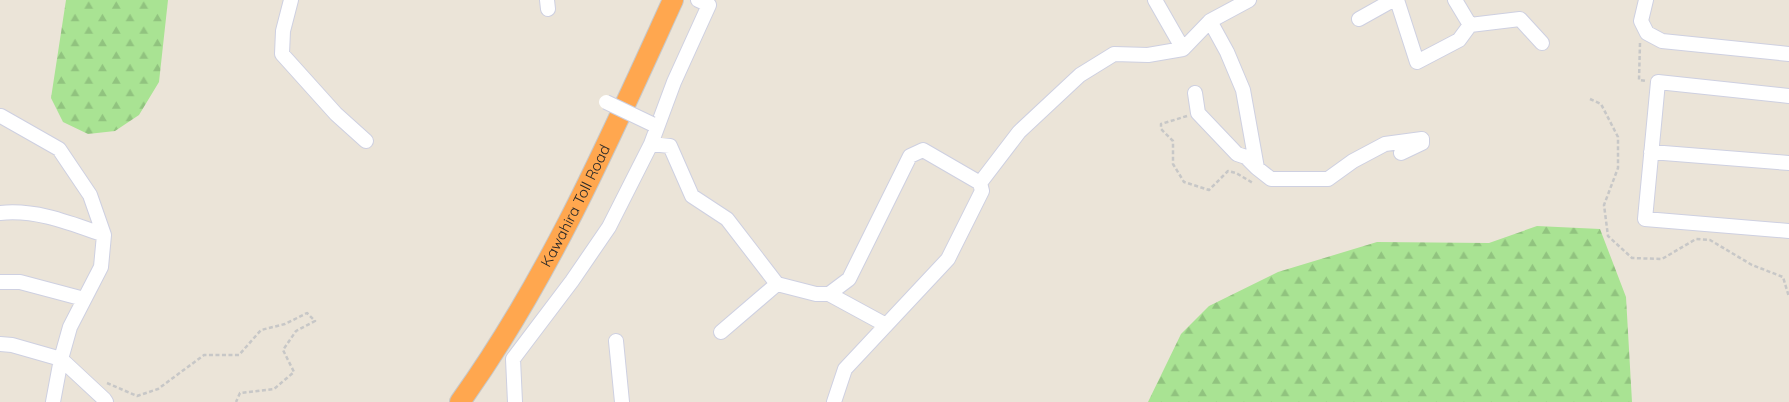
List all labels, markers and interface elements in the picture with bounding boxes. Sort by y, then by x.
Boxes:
street label: Kawahira Toll Road [536,141,614,270]

